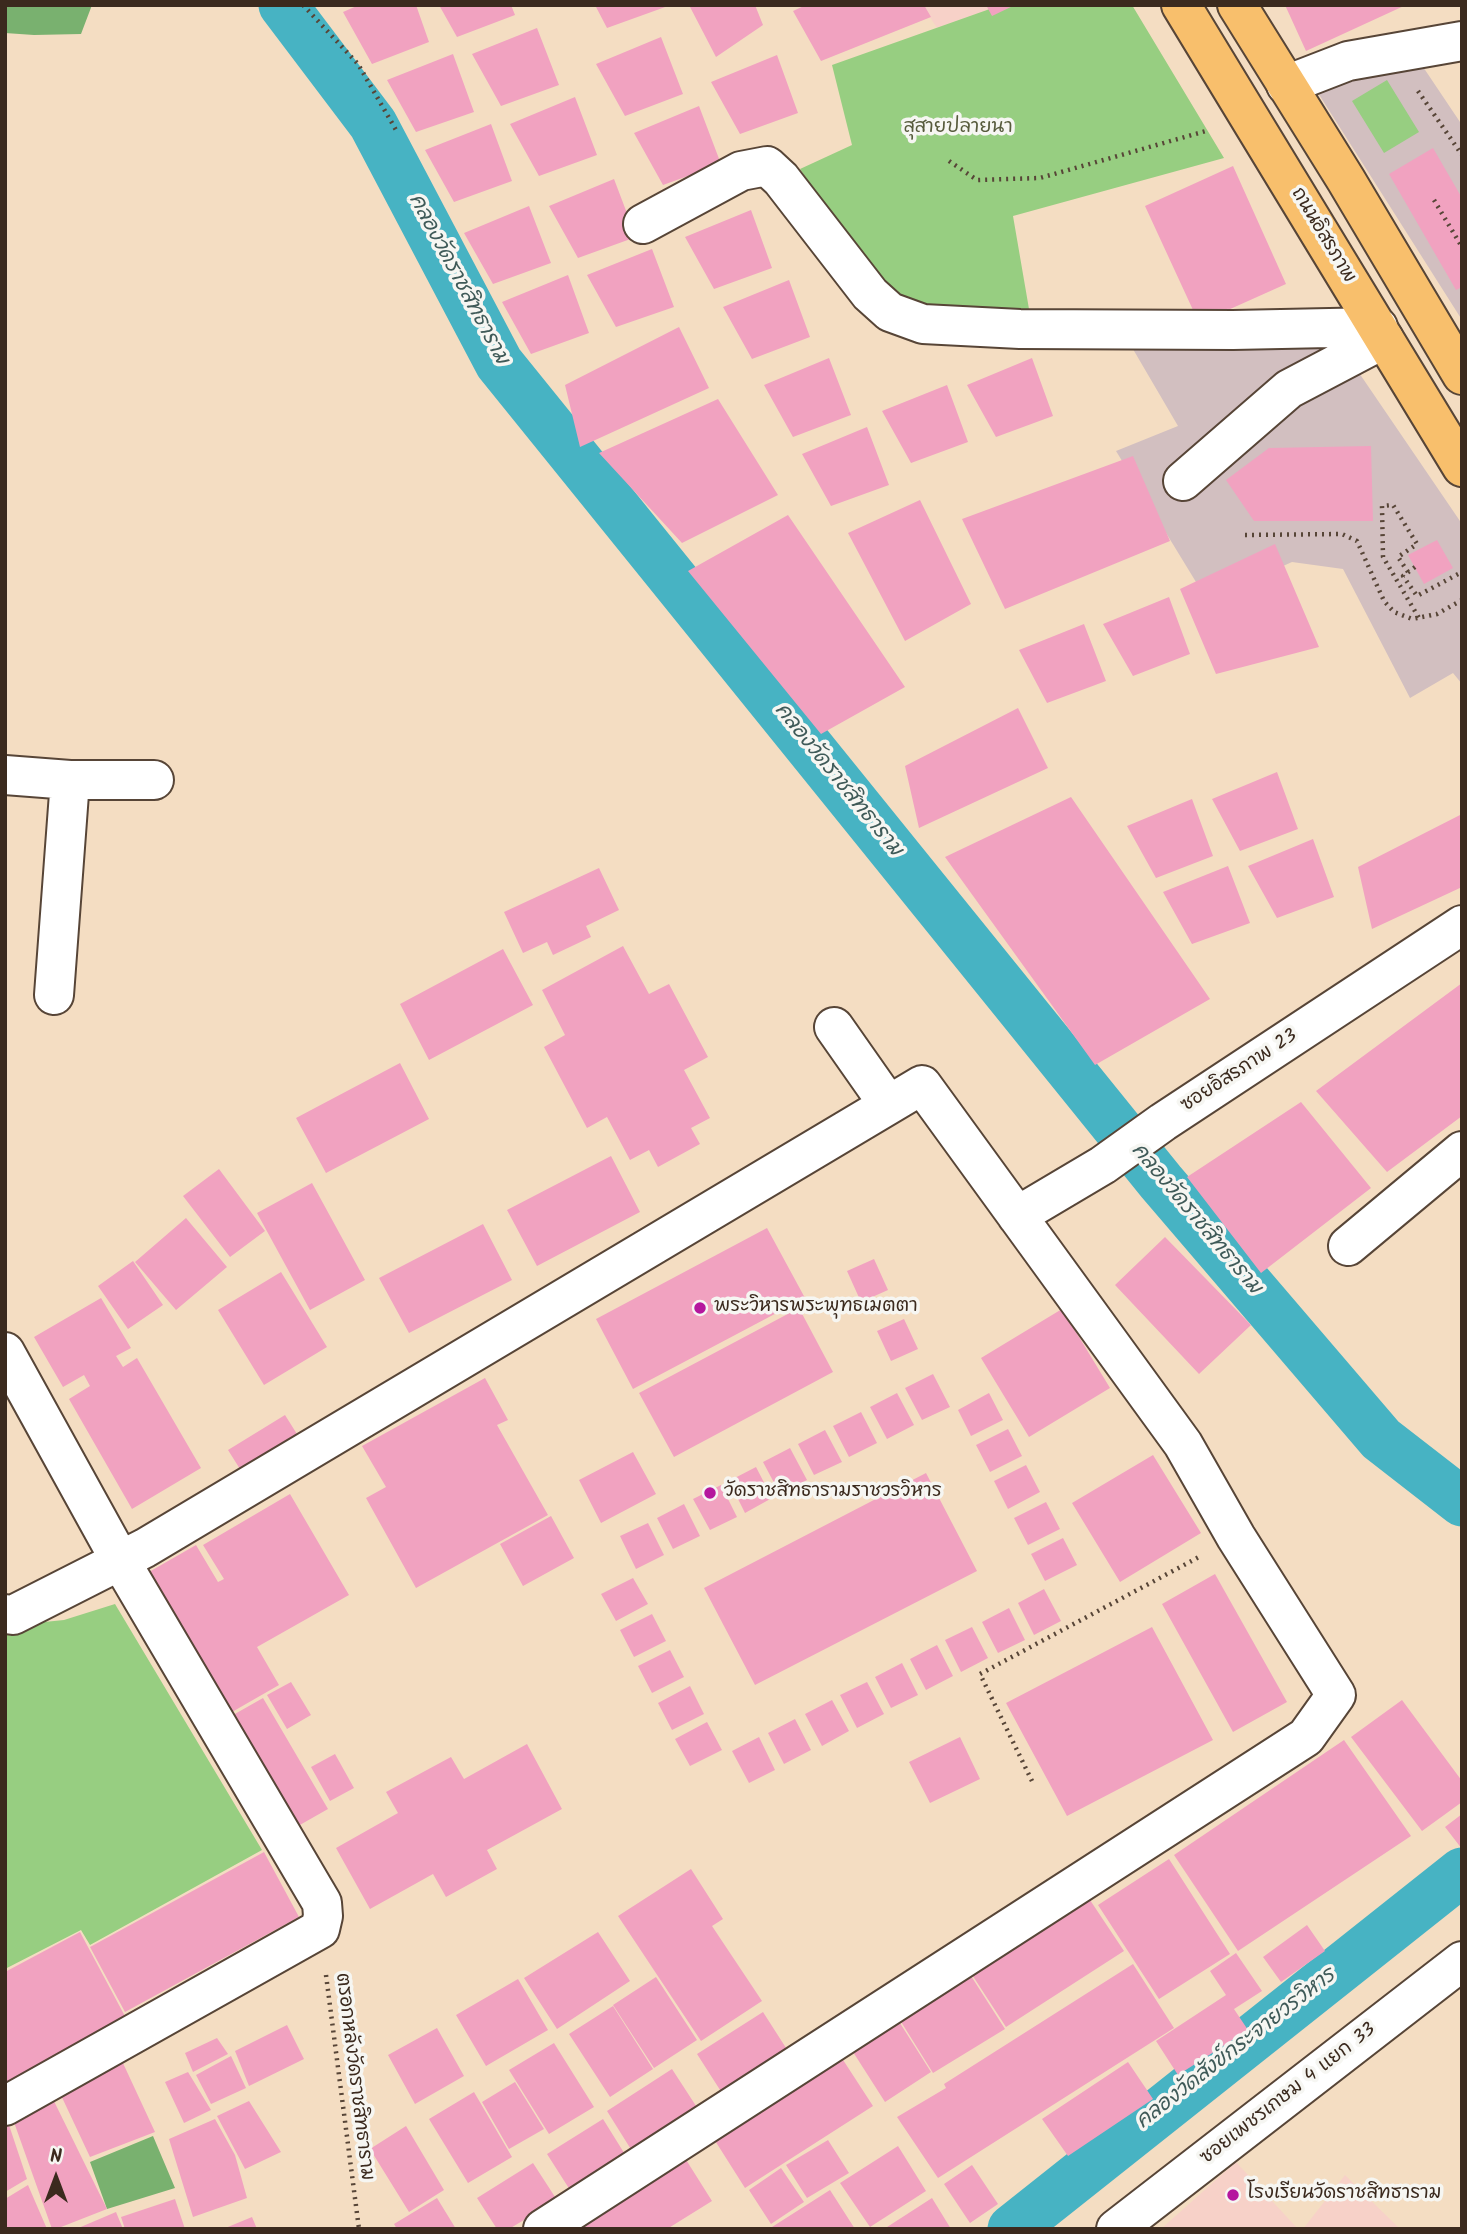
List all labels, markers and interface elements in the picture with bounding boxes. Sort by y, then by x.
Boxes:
park label: สุสายปลายนา [903,118,1013,140]
street label: ถนนอิสรภาพ [1285,184,1359,288]
water label: คลองวัดราชสิทธาราม [401,190,513,370]
water label: คลองวัดราชสิทธาราม [768,699,906,863]
street label: ซอยอิสรภาพ 23 [1178,1026,1302,1118]
water label: คลองวัดราชสิทธาราม [1124,1139,1266,1301]
place label: พระวิหารพระพุทธเมตตา [714,1297,918,1319]
marker: พระวิหารพระพุทธเมตตา [692,1300,708,1316]
place label: วัดราชสิทธารามราชวรวิหาร [724,1482,942,1504]
marker: วัดราชสิทธารามราชวรวิหาร [702,1485,718,1501]
water label: คลองวัดสังข์กระจายวรวิหาร [1132,1964,1342,2136]
street label: ตรอกหลังวัดราชสิทธาราม [329,1972,377,2182]
street label: ซอยเพชรเกษม 4 แยก 33 [1197,2020,1381,2170]
text: N [50,2142,62,2172]
north arrow [21,2143,91,2213]
place label: โรงเรียนวัดราชสิทธาราม [1247,2184,1441,2206]
marker: โรงเรียนวัดราชสิทธาราม [1225,2187,1241,2203]

